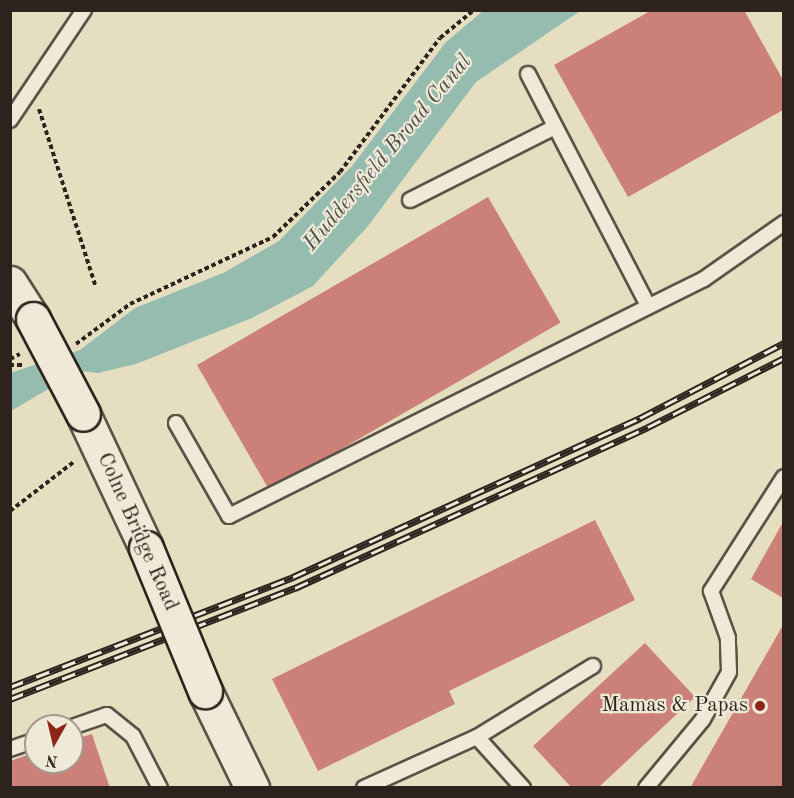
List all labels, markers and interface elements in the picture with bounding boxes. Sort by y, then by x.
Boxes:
water label: Huddersfield Broad Canal [298,49,478,257]
street label: Colne Bridge Road [91,449,183,615]
place label: Mamas & Papas [602,693,748,719]
marker: Mamas & Papas [753,699,767,713]
north arrow [24,714,84,774]
text: N [45,751,59,769]

